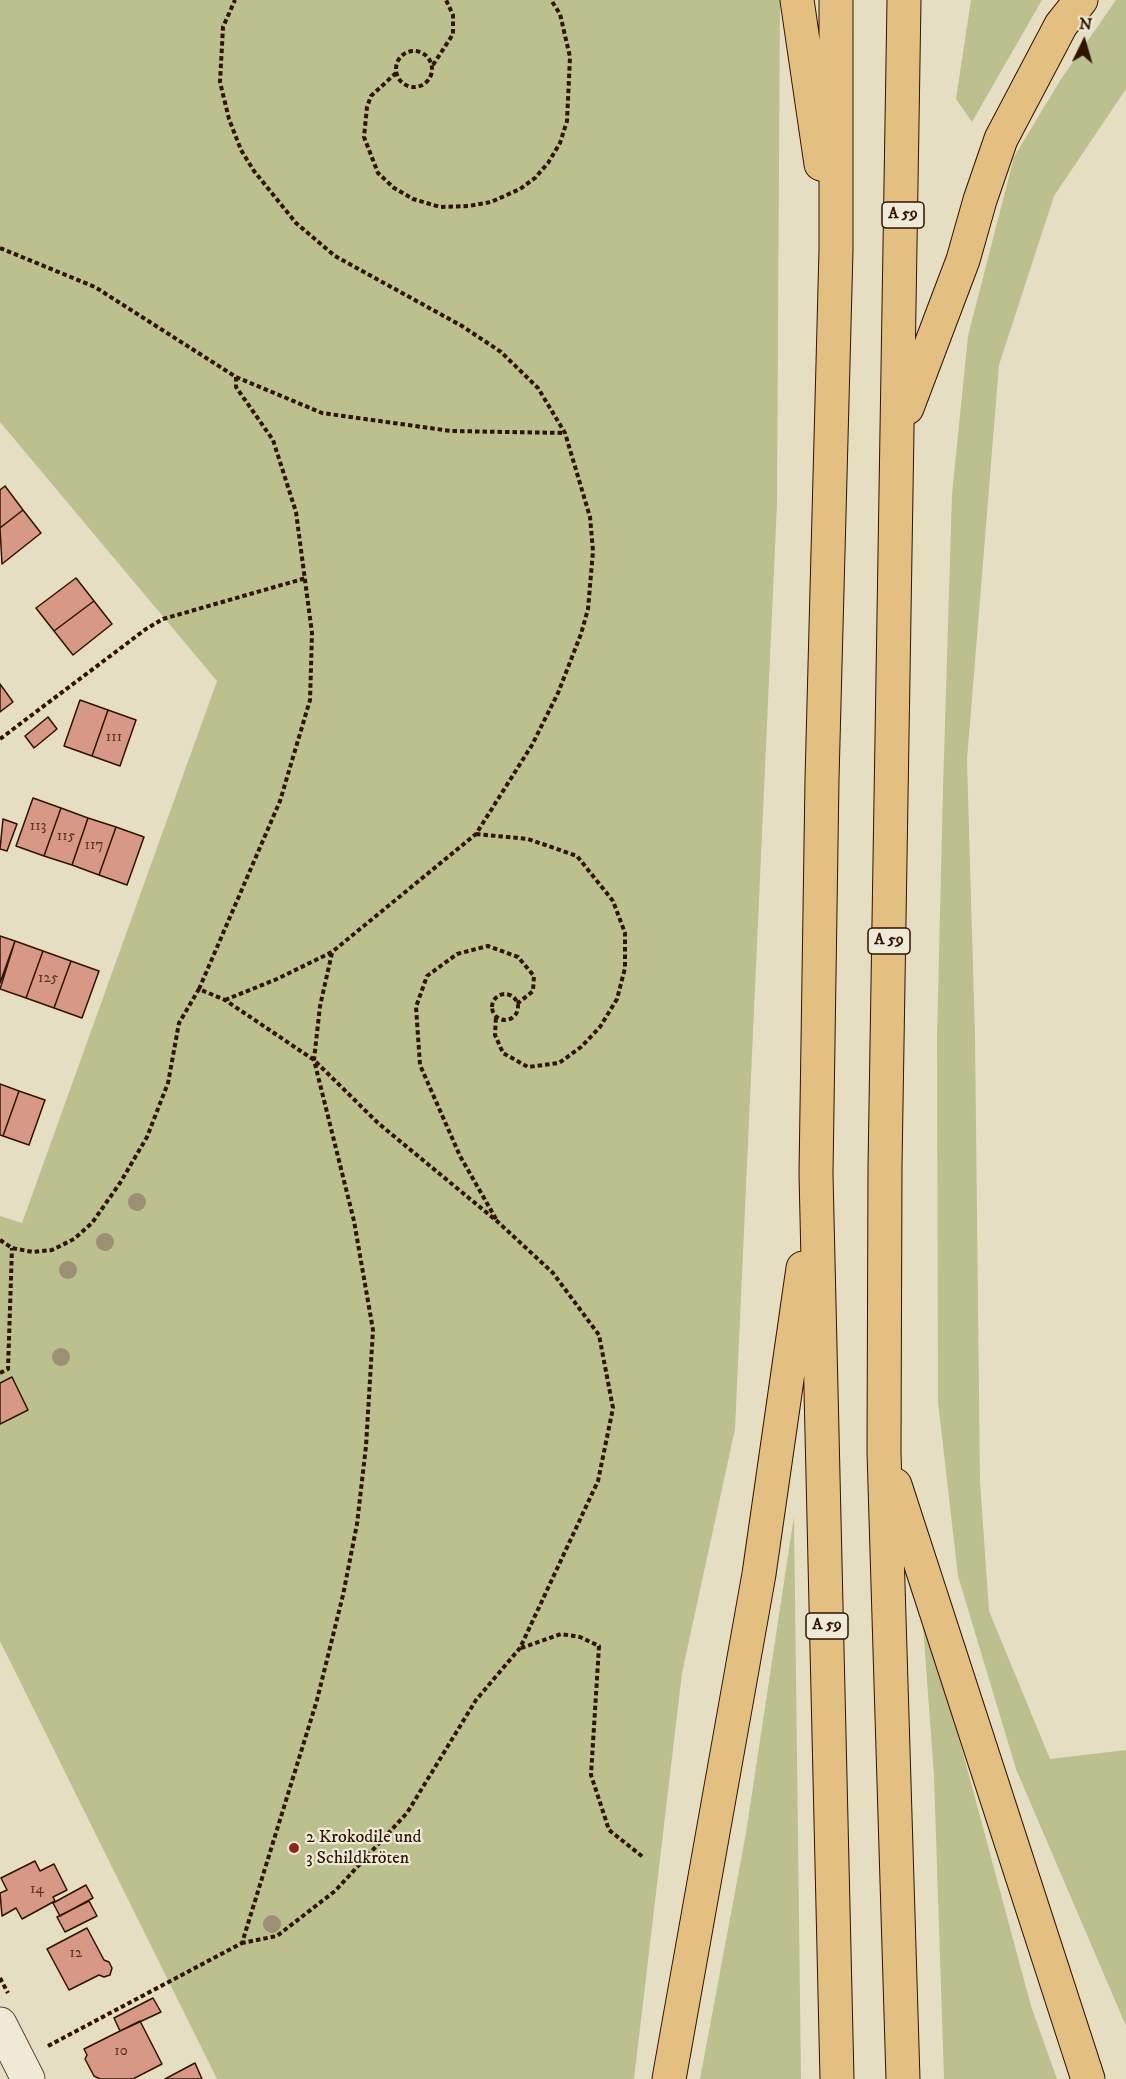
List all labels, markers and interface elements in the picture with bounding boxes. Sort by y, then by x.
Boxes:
north arrow [1054,12,1114,72]
text: N [1078,14,1093,35]
road number: A 59 [882,202,924,228]
house number: 111 [106,729,122,747]
house number: 113 [30,818,46,836]
house number: 115 [57,828,75,846]
house number: 117 [85,837,103,855]
road number: A 59 [868,928,910,954]
house number: 125 [38,970,58,988]
road number: A 59 [806,1613,848,1639]
place label: 2 Krokodile und 3 Schildkröten [306,1827,422,1870]
marker: 2 Krokodile und 3 Schildkröten [287,1841,301,1855]
house number: 14 [30,1881,44,1899]
house number: 12 [70,1945,82,1963]
house number: 10 [114,2043,128,2061]

